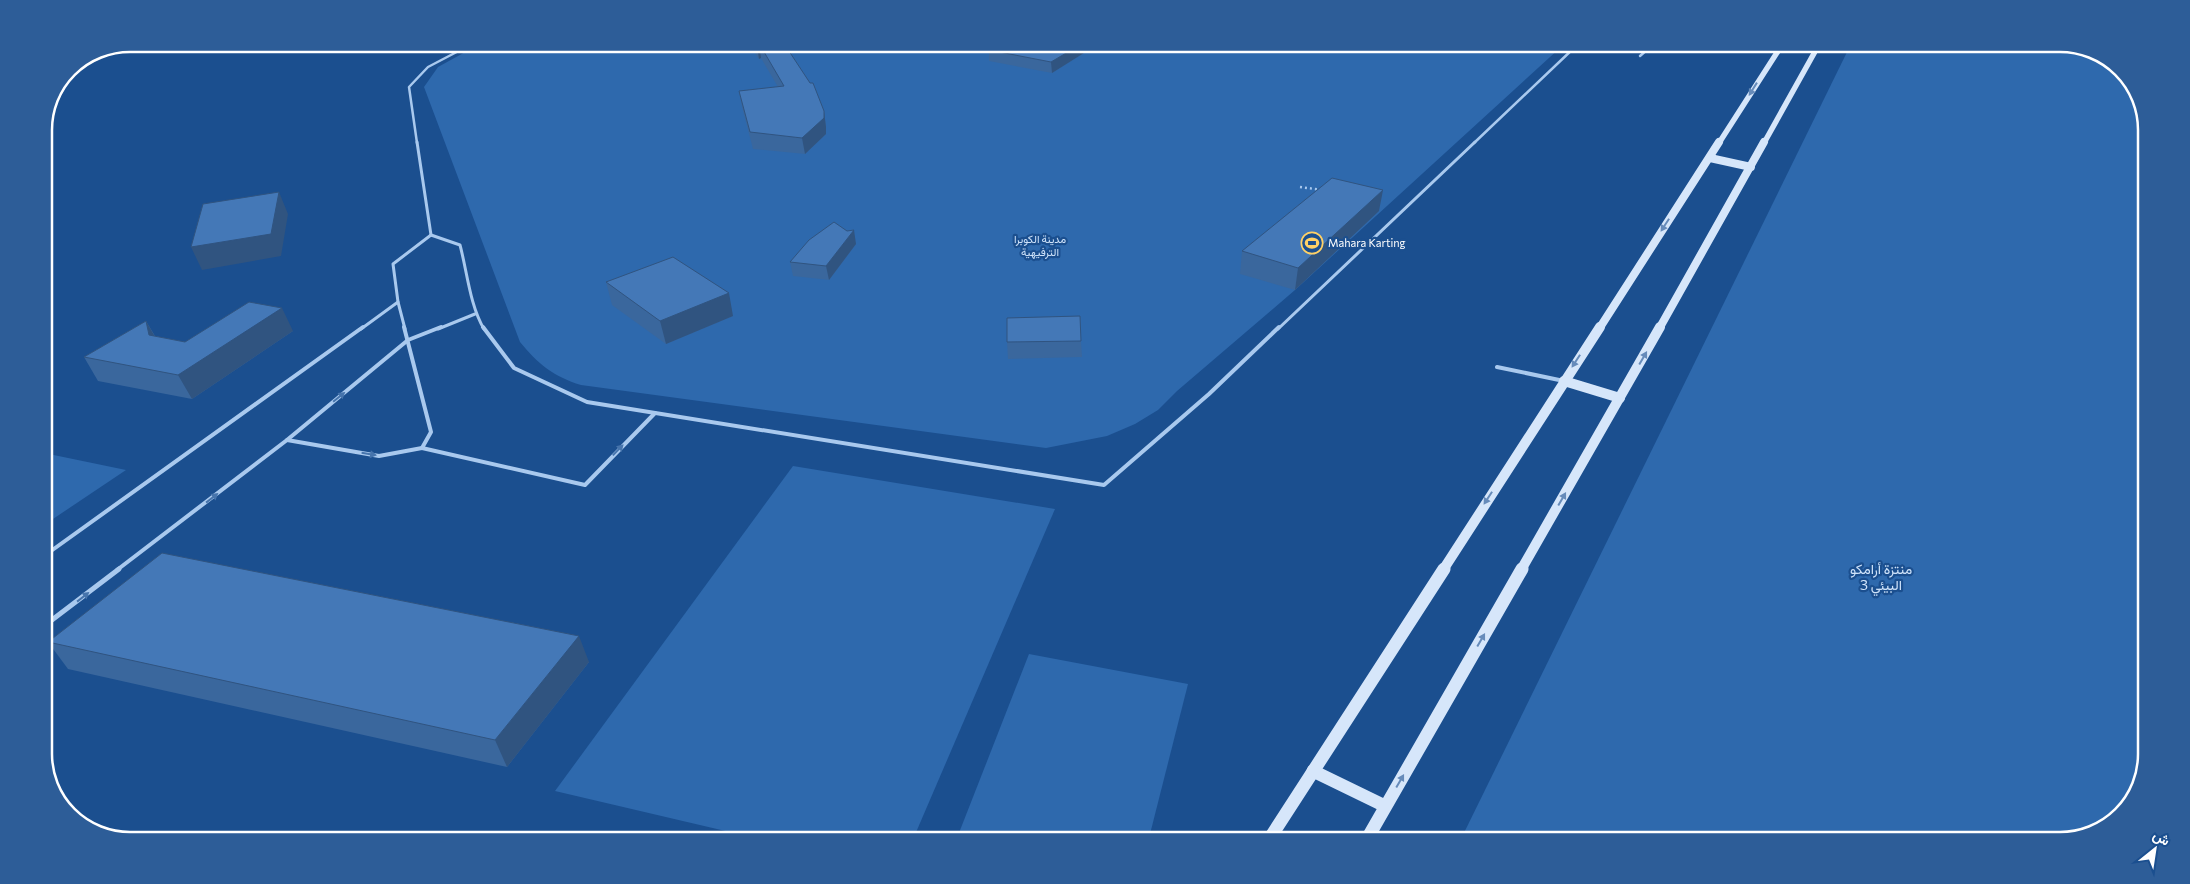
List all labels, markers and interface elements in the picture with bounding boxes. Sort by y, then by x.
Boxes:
one-way arrow [1749,82,1758,95]
one-way arrow [1661,219,1670,232]
sports icon: Mahara Karting [1300,231,1324,255]
park label: مدينة الكوبرا الترفيهية [1014,232,1066,259]
place label: Mahara Karting [1328,236,1406,249]
one-way arrow [1638,352,1647,365]
one-way arrow [1572,355,1581,368]
one-way arrow [332,392,345,403]
one-way arrow [612,445,624,457]
one-way arrow [362,450,378,458]
one-way arrow [1484,491,1493,505]
one-way arrow [205,493,218,503]
one-way arrow [1557,493,1566,506]
park label: منتزة أرامكو البيئي 3 [1850,560,1912,597]
one-way arrow [76,591,89,602]
one-way arrow [1476,634,1485,647]
one-way arrow [1395,775,1404,788]
north arrow [2130,824,2180,874]
text: ش [2150,826,2173,850]

